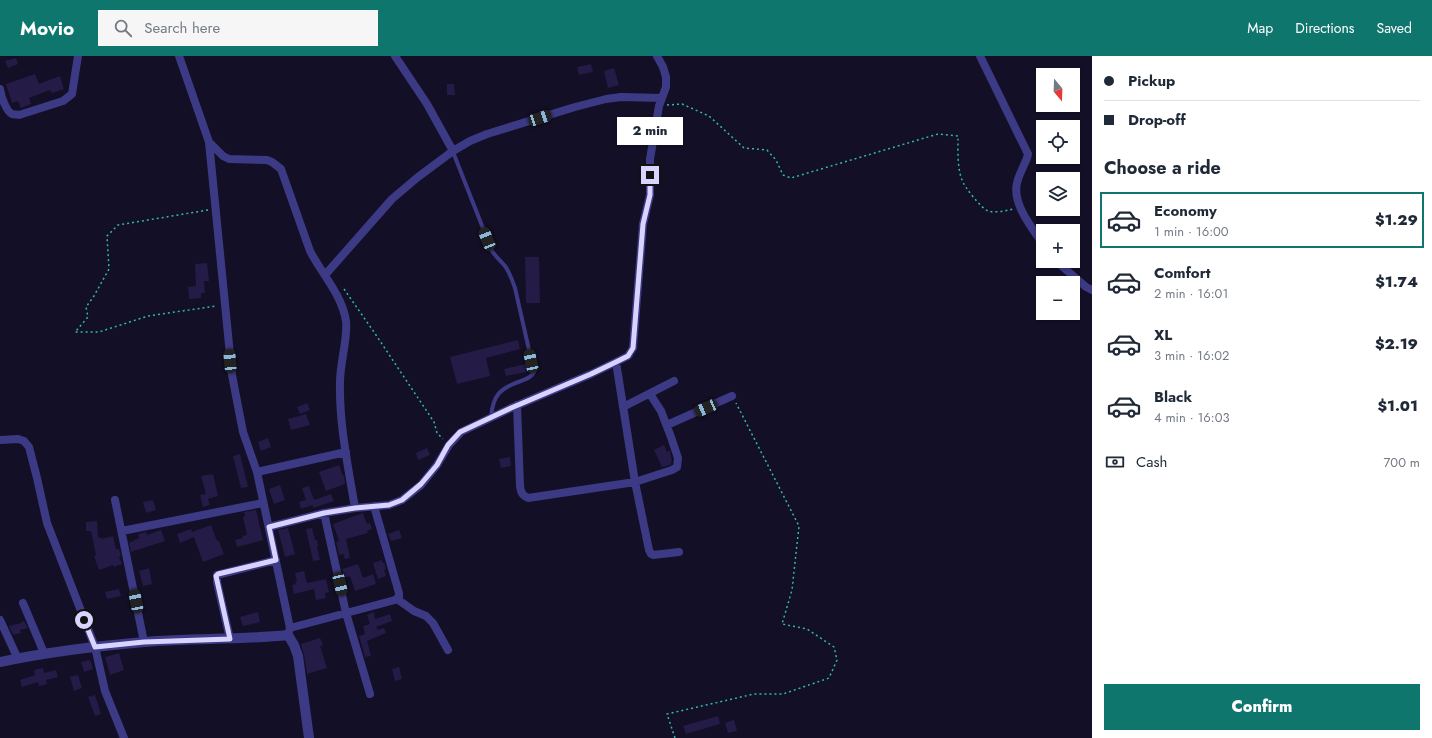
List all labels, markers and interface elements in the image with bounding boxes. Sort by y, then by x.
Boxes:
search box [98,10,378,46]
text: Movio [20,15,74,42]
icon: search [112,17,134,39]
text: Search here [144,17,220,39]
text: Map [1247,18,1273,38]
text: Directions [1295,18,1355,38]
text: Saved [1377,18,1412,38]
north arrow [1036,68,1080,112]
map controls [1036,68,1080,320]
text: Pickup [1128,70,1175,92]
car [527,109,553,127]
text: Drop-off [1128,109,1186,131]
callout: 2 min [617,117,683,145]
button: locate [1036,120,1080,164]
text: 2 min [633,121,667,140]
text: Choose a ride [1104,155,1221,181]
route end [641,166,659,184]
button: layers [1036,172,1080,216]
text: Economy [1154,200,1217,222]
icon: car [1106,202,1142,238]
text: $1.29 [1375,209,1418,231]
text: 1 min · 16:00 [1154,222,1229,241]
button: + [1036,224,1080,268]
car [477,226,497,252]
text: Comfort [1154,262,1211,284]
icon: car [1106,264,1142,300]
text: $1.74 [1375,271,1418,293]
button: − [1036,276,1080,320]
text: 2 min · 16:01 [1154,284,1228,303]
text: XL [1154,324,1172,346]
icon: car [1106,326,1142,362]
text: $2.19 [1375,333,1418,355]
text: 3 min · 16:02 [1154,346,1229,365]
car [523,348,539,374]
car [223,349,237,373]
text: Black [1154,386,1192,408]
icon: car [1106,388,1142,424]
text: $1.01 [1378,395,1418,417]
car [693,398,719,418]
text: 4 min · 16:03 [1154,408,1230,427]
icon: cash [1104,451,1126,473]
text: Cash [1136,451,1167,473]
text: 700 m [1384,453,1420,472]
car [331,571,349,597]
car [128,588,144,614]
route start [75,611,93,629]
button: Confirm [1104,684,1420,730]

